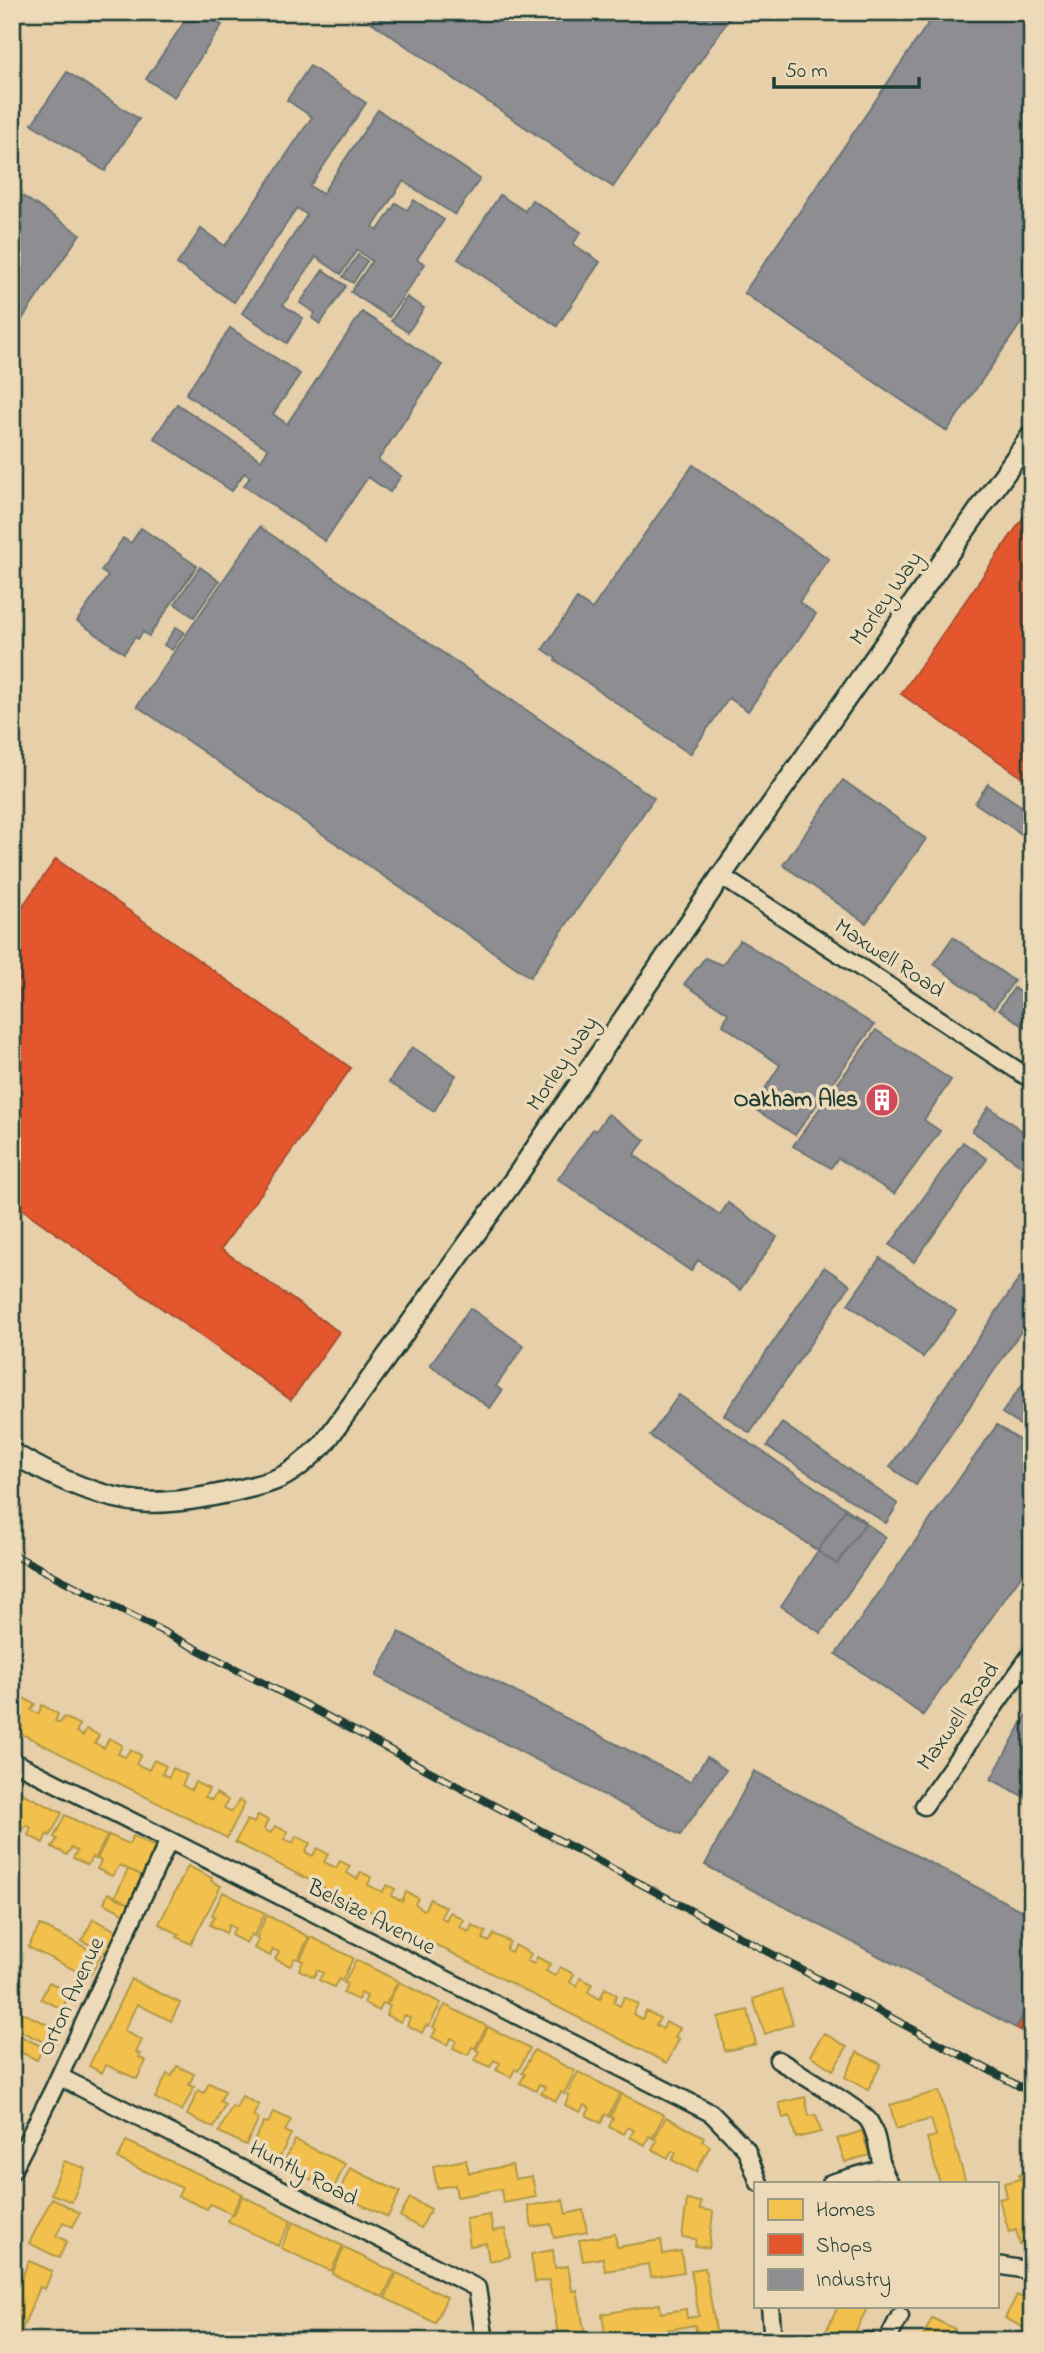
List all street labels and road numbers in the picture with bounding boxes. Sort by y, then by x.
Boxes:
street label: Morley Way [842,545,933,654]
street label: Maxwell Road [827,911,951,1007]
street label: Morley Way [519,1010,609,1119]
street label: Maxwell Road [909,1656,1009,1778]
street label: Belsize Avenue [300,1871,441,1965]
street label: Orton Avenue [30,1931,114,2062]
street label: Huntly Road [242,2133,363,2217]

